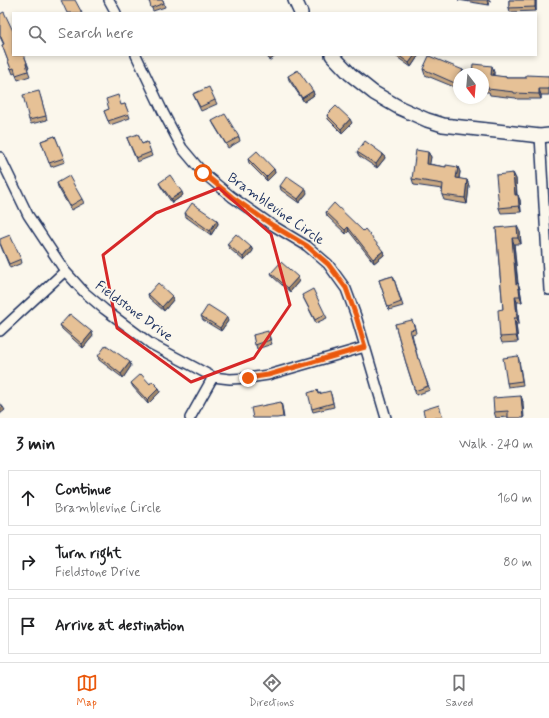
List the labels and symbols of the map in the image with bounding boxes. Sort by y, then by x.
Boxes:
north arrow [453,68,489,104]
route start [194,164,212,182]
street label: Bramblevine Circle [224,169,328,249]
street label: Fieldstone Drive [92,277,177,345]
route end [239,369,257,387]

